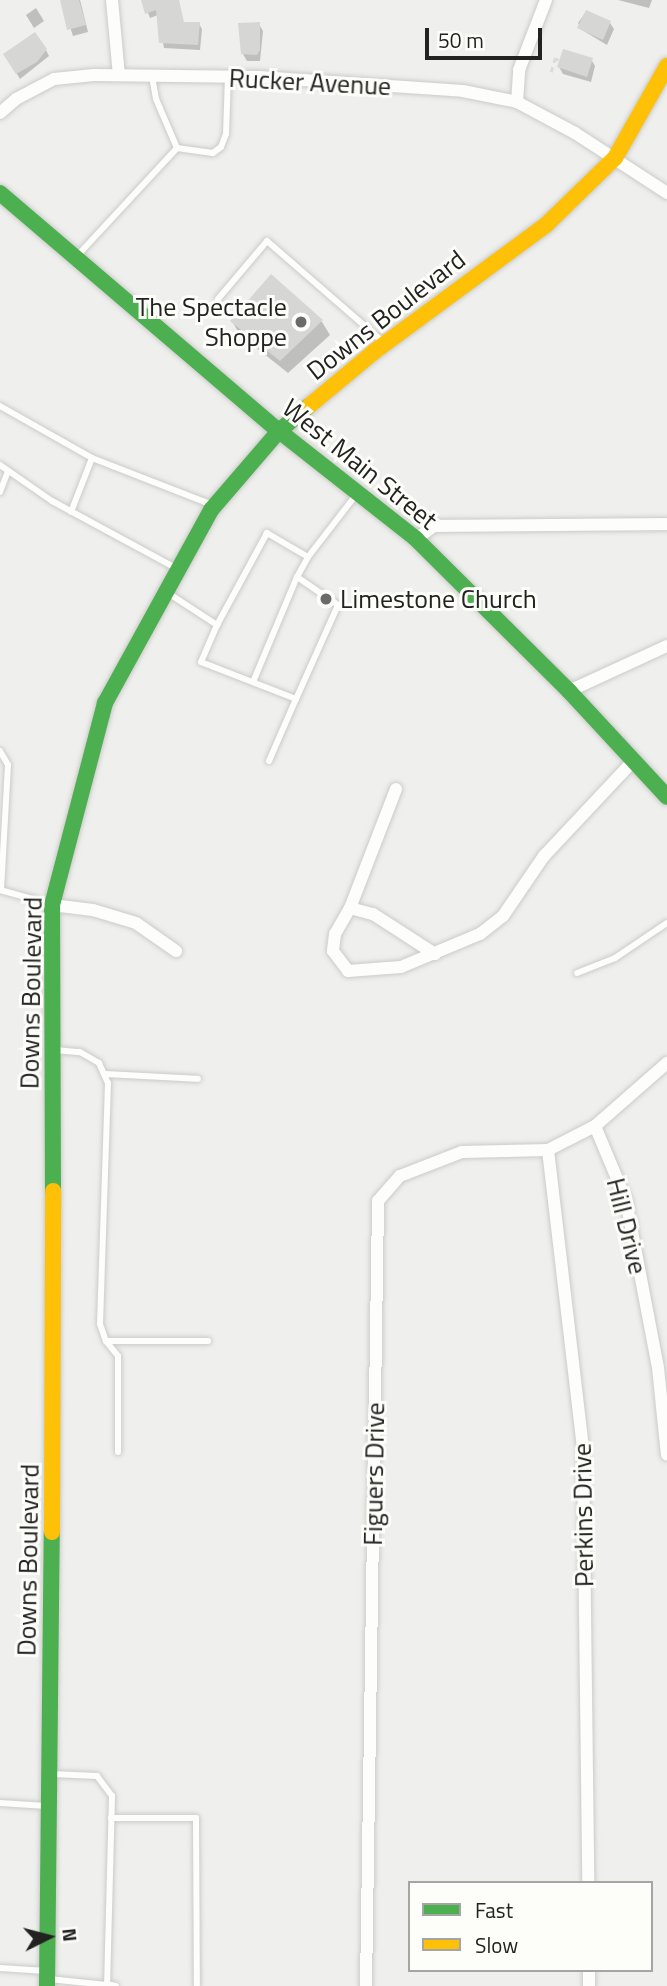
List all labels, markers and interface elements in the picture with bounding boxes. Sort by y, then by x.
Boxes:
scale bar [429,14,546,58]
text: 50 m [438,24,484,56]
street label: Rucker Avenue [228,62,392,102]
street label: Downs Boulevard [301,244,471,386]
place label: The Spectacle Shoppe [136,291,287,352]
marker: The Spectacle Shoppe [293,314,309,330]
street label: West Main Street [276,392,444,536]
place label: Limestone Church [340,583,537,615]
marker: Limestone Church [318,591,334,607]
street label: Downs Boulevard [14,897,48,1089]
street label: Hill Drive [600,1175,654,1277]
street label: Figuers Drive [357,1402,391,1546]
street label: Perkins Drive [566,1443,600,1587]
street label: Downs Boulevard [11,1464,45,1656]
legend [408,1881,653,1972]
text: Fast [475,1894,513,1926]
north arrow [14,1902,84,1972]
text: N [55,1927,85,1943]
text: Slow [475,1929,518,1961]

